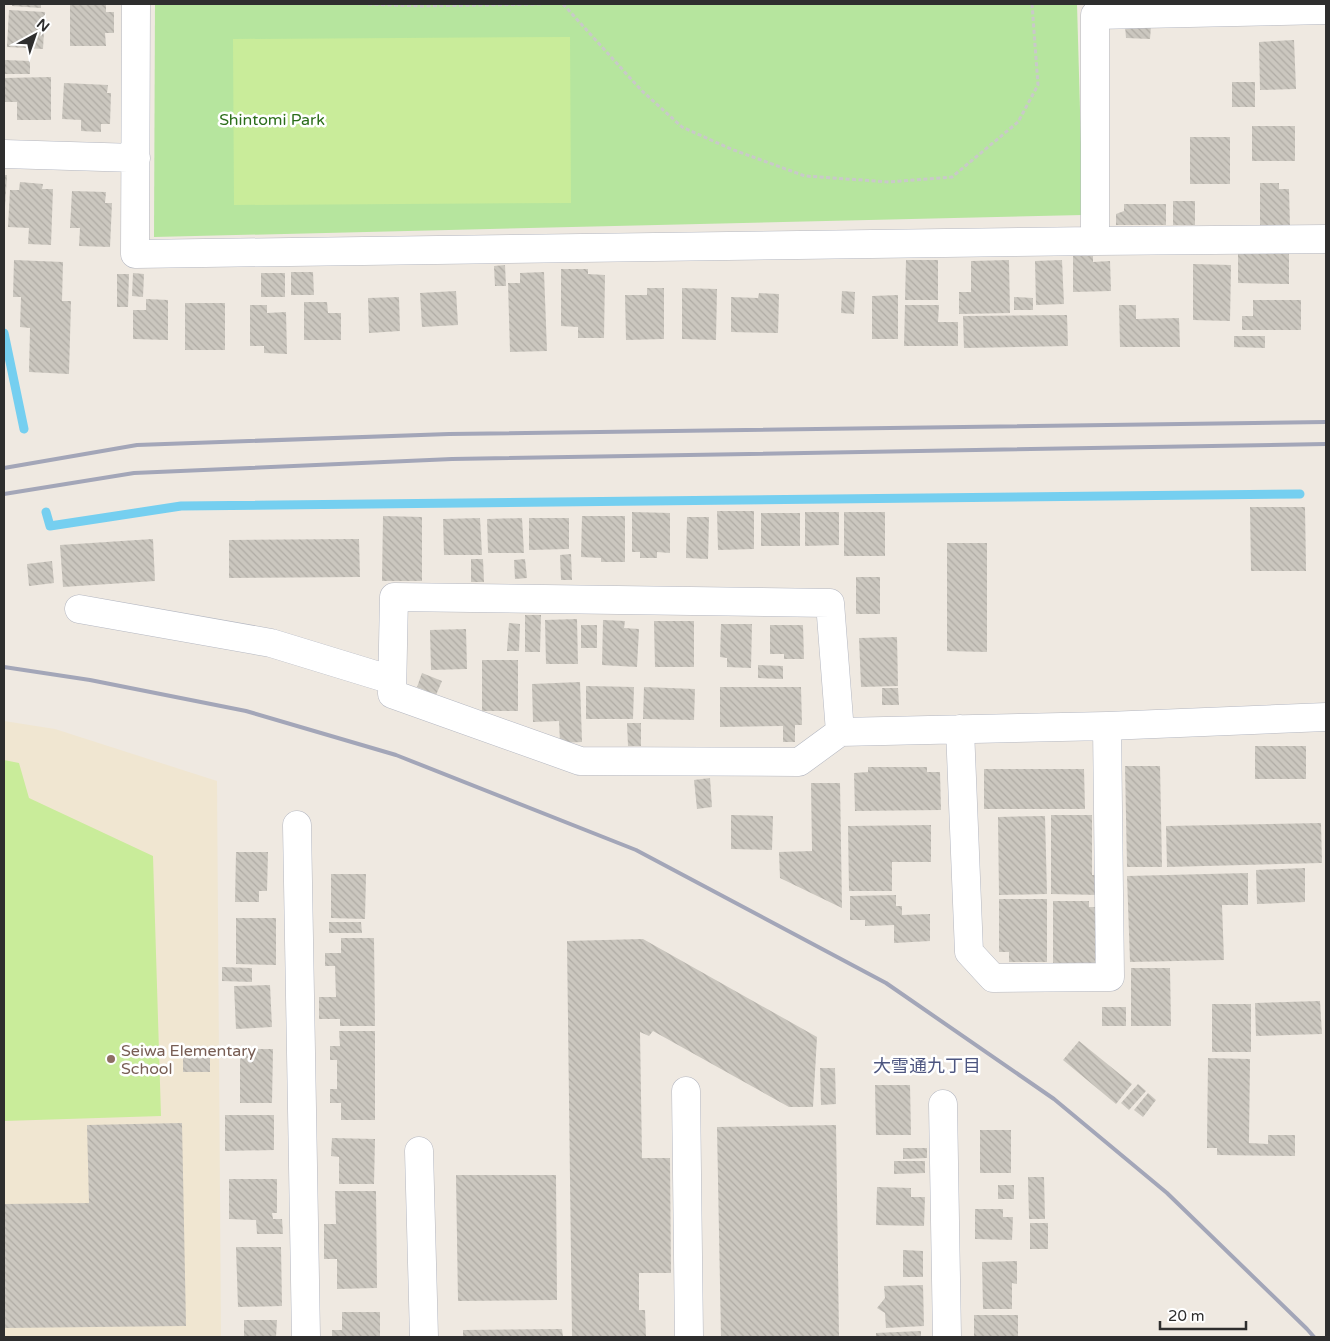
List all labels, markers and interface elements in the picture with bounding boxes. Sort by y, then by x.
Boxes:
north arrow [10,10,60,60]
text: N [33,15,53,36]
park label: Shintomi Park [219,110,325,130]
place label: Seiwa Elementary School [121,1041,256,1079]
marker: Seiwa Elementary School [105,1053,117,1065]
district label: 大雪通九丁目 [873,1055,981,1077]
scale bar [1160,1298,1246,1330]
text: 20 m [1168,1307,1205,1325]

